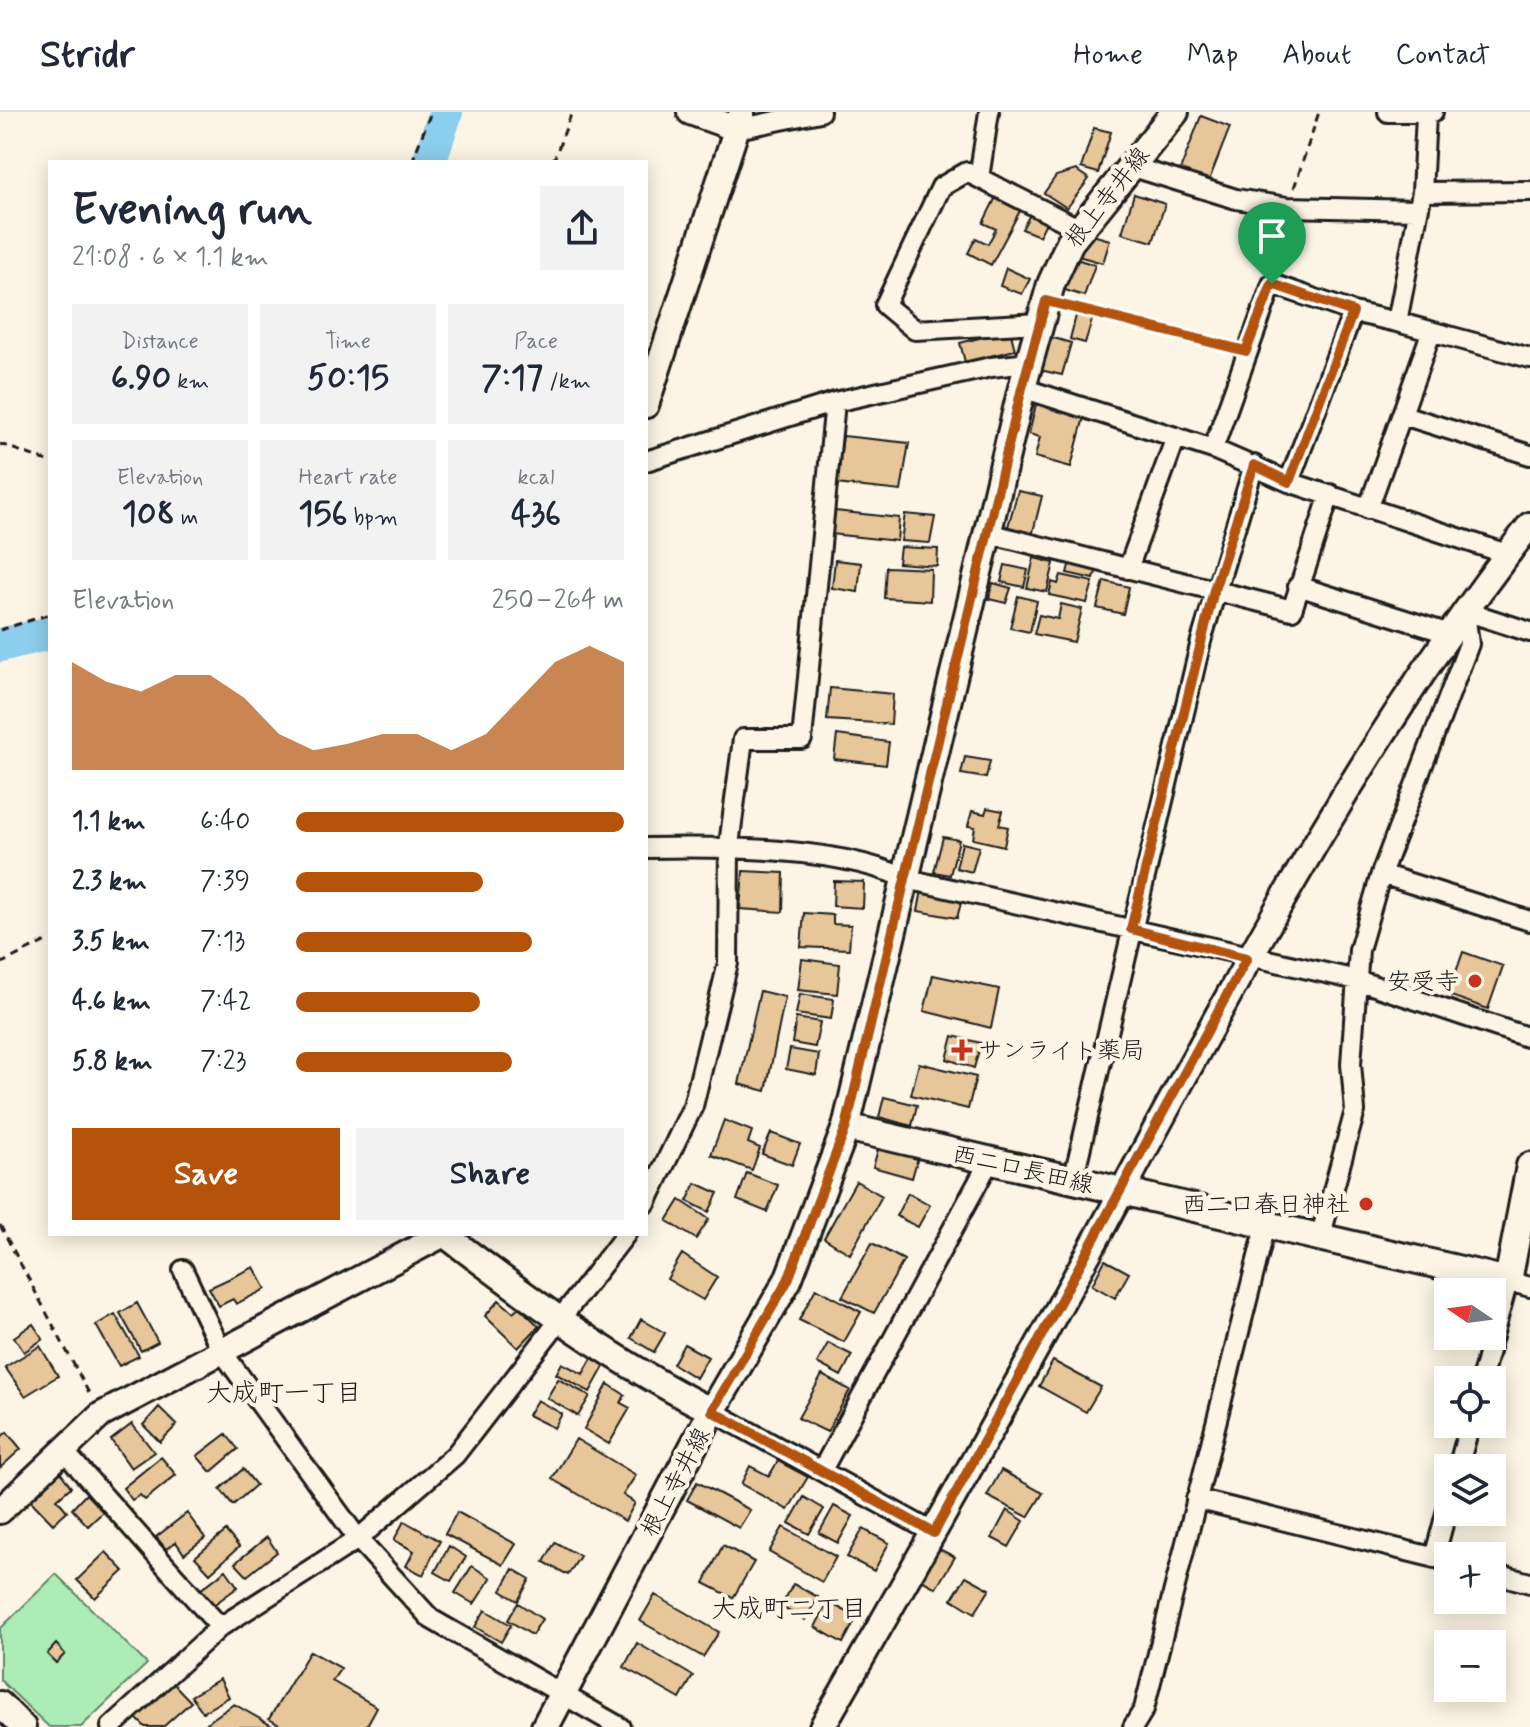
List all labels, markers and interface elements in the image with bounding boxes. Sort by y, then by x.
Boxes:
text: Stridr [40,31,135,80]
text: Home [1073,37,1143,74]
text: Map [1187,37,1238,74]
text: About [1282,37,1351,74]
text: Contact [1395,37,1490,74]
street label: 根上寺井線 [1059,141,1157,255]
text: Evening run [72,182,312,240]
button: share [540,186,624,270]
pin [1238,202,1306,284]
icon: arrive [1250,214,1294,258]
text: 21:08 · 6 × 1.1 km [72,241,269,275]
text: Distance [121,328,199,356]
text: Time [325,328,371,356]
text: Pace [514,328,558,356]
text: 6.90 [111,356,171,401]
text: 50:15 [307,356,389,401]
text: 7:17 [481,356,543,401]
text: km [171,368,209,396]
text: /km [543,368,591,396]
text: Elevation [117,464,203,492]
text: Heart rate [299,464,397,492]
text: kcal [518,464,554,492]
text: 108 [122,492,175,537]
text: 156 [298,492,348,537]
text: 436 [511,492,561,537]
text: m [175,504,198,532]
text: bpm [348,504,398,532]
text: Elevation [72,584,174,618]
text: 250–264 m [492,584,624,618]
text: 1.1 km [72,805,146,839]
text: 6:40 [200,805,250,839]
text: 2.3 km [72,865,147,899]
text: 7:39 [200,865,250,899]
text: 3.5 km [72,925,150,959]
text: 7:13 [200,925,245,959]
place label: 安受寺 [1387,967,1459,998]
marker: 安受寺 [1466,972,1484,990]
text: 4.6 km [72,985,151,1019]
text: 7:42 [200,985,252,1019]
place label: サンライト薬局 [978,1036,1145,1067]
marker: サンライト薬局 [953,1041,971,1059]
text: 5.8 km [72,1045,153,1079]
text: 7:23 [200,1045,246,1079]
button: Save [72,1128,340,1220]
button: Share [356,1128,624,1220]
street label: 西二口長田線 [949,1139,1096,1202]
place label: 西二口春日神社 [1182,1190,1350,1221]
marker: 西二口春日神社 [1357,1195,1375,1213]
north arrow [1434,1278,1506,1350]
map controls [1434,1278,1506,1702]
button: locate [1434,1366,1506,1438]
district label: 大成町一丁目 [206,1377,362,1411]
street label: 根上寺井線 [634,1422,718,1543]
button: layers [1434,1454,1506,1526]
button: + [1434,1542,1506,1614]
district label: 大成町二丁目 [711,1593,867,1627]
button: − [1434,1630,1506,1702]

